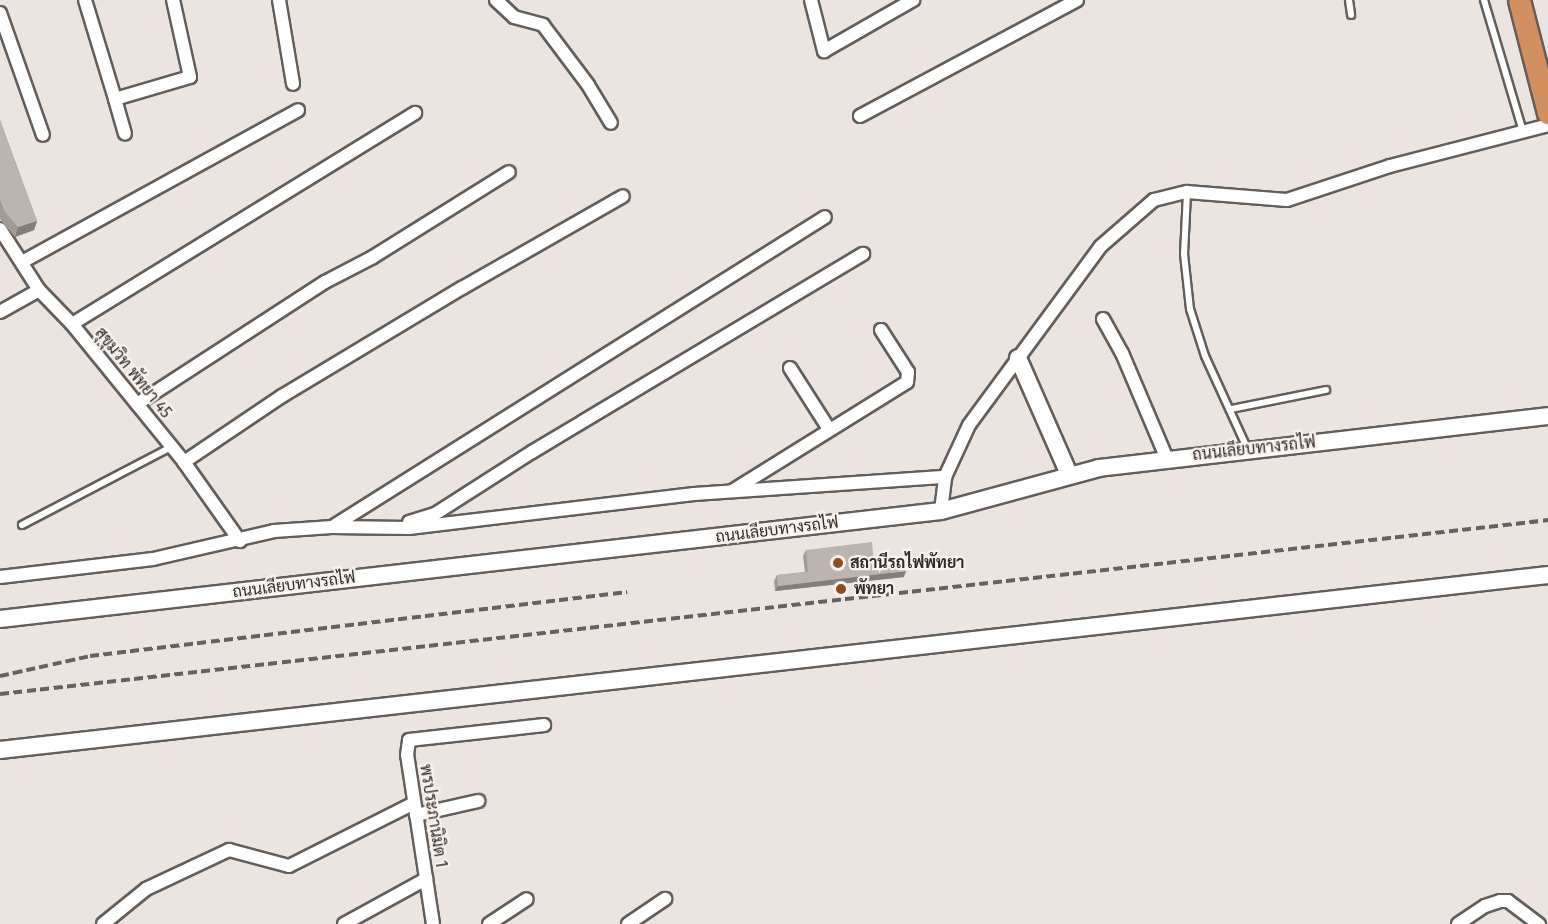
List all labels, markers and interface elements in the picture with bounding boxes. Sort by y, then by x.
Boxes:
street label: สุขุมวิท พัทยา 45 [91,324,175,422]
street label: ถนนเลียบทางรถไฟ [1191,433,1317,465]
street label: ถนนเลียบทางรถไฟ [714,513,840,547]
place label: สถานีรถไฟพัทยา [850,553,964,573]
marker: สถานีรถไฟพัทยา [831,556,845,570]
street label: ถนนเลียบทางรถไฟ [231,568,357,602]
place label: พัทยา [854,579,894,599]
marker: พัทยา [832,580,850,598]
street label: พรประภานิมิต 1 [415,763,451,869]

